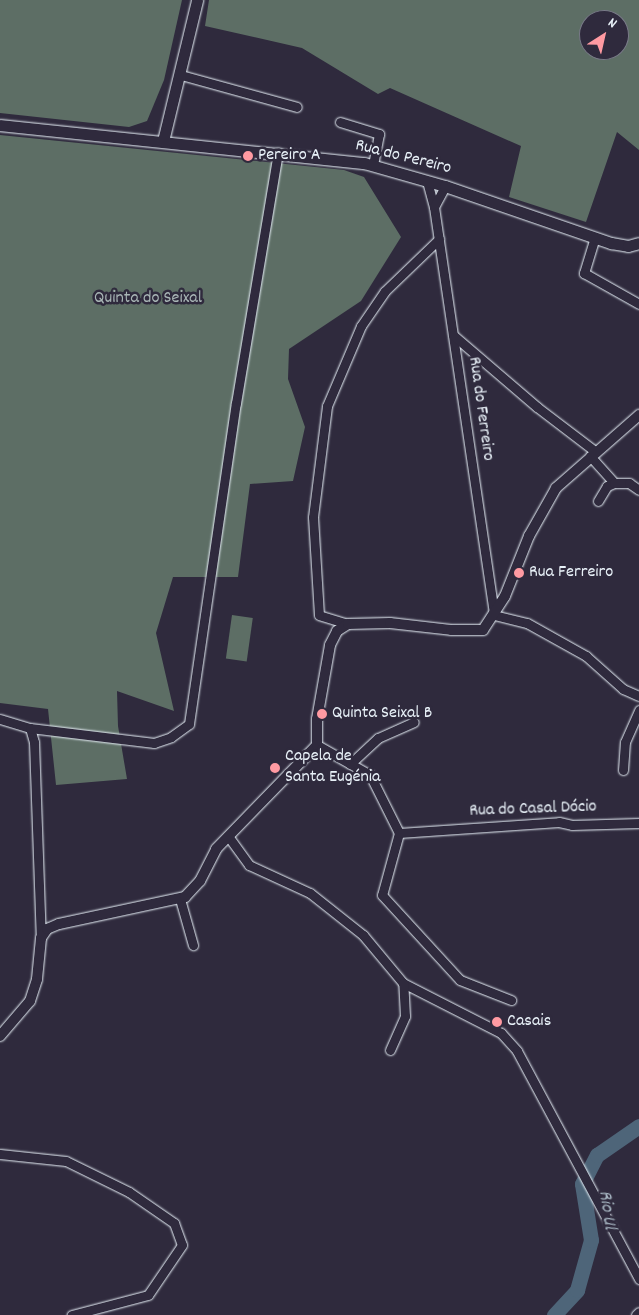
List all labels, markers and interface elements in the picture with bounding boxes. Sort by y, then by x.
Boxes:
north arrow [579,10,629,60]
text: N [603,13,621,34]
street label: Rua do Pereiro [353,136,453,180]
place label: Pereiro A [258,145,321,167]
marker: Pereiro A [242,150,254,162]
park label: Quinta do Seixal [94,288,202,310]
street label: Rua do Ferreiro [462,356,498,462]
place label: Rua Ferreiro [529,562,613,584]
marker: Rua Ferreiro [513,567,525,579]
place label: Quinta Seixal B [332,703,432,725]
marker: Quinta Seixal B [316,708,328,720]
place label: Capela de Santa Eugénia [285,747,381,790]
marker: Capela de Santa Eugénia [269,762,281,774]
street label: Rua do Casal Dócio [469,797,597,823]
place label: Casais [507,1011,551,1033]
marker: Casais [491,1016,503,1028]
water label: Rio Ul [592,1189,620,1231]

